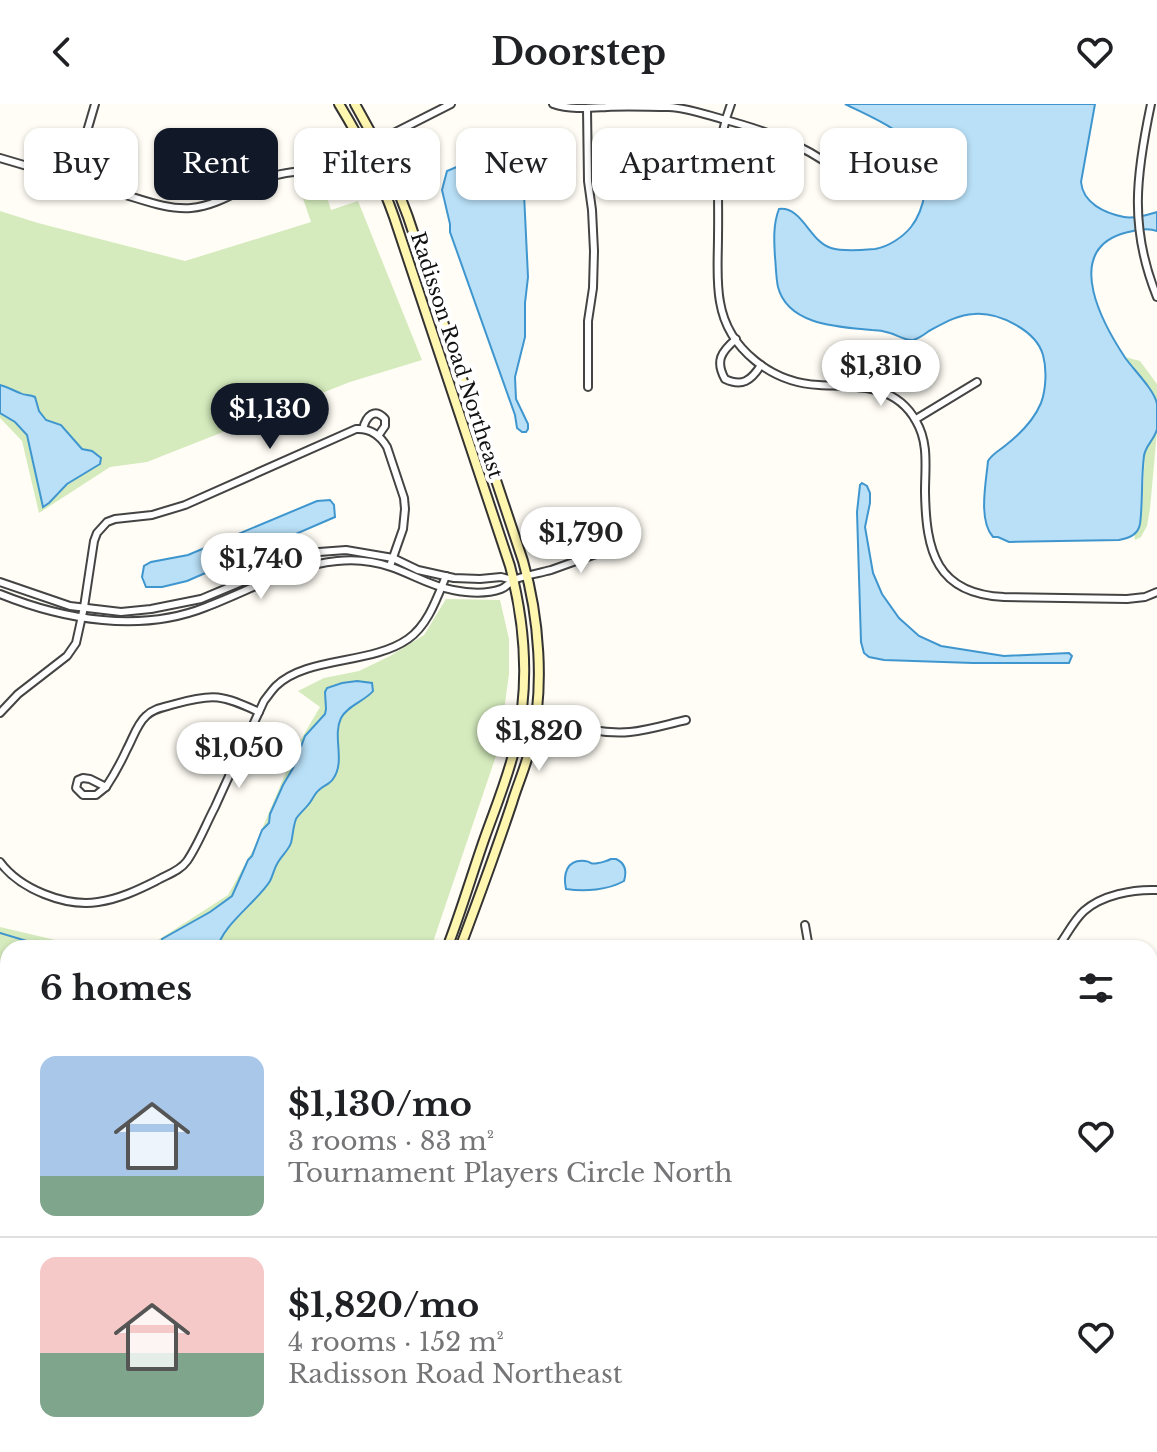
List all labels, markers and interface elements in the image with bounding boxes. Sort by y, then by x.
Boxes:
icon: back [40,30,84,74]
text: Doorstep [491,30,666,75]
icon: heart [1073,30,1117,74]
chip: Buy [24,128,138,200]
chip: Rent [154,128,278,200]
chip: Filters [294,128,440,200]
chip: New [456,128,576,200]
chip: Apartment [592,128,804,200]
chip: House [820,128,967,200]
street label: Radisson Road Northeast [406,229,508,482]
pin: $1,310 [816,340,946,408]
text: $1,310 [840,350,922,382]
pin: $1,130 [205,383,335,451]
text: $1,130 [229,393,311,425]
pin: $1,790 [516,507,646,575]
text: $1,790 [538,517,624,549]
pin: $1,740 [196,533,326,601]
text: $1,740 [219,543,303,575]
pin: $1,820 [474,705,604,773]
text: $1,820 [495,715,583,747]
pin: $1,050 [174,722,304,790]
text: $1,050 [194,732,284,764]
icon: filters [1074,966,1118,1010]
text: 6 homes [40,967,192,1009]
text: $1,130/mo [288,1083,472,1125]
icon: home [104,1088,200,1184]
icon: heart [1074,1114,1118,1158]
text: 3 rooms · 83 m² [288,1125,494,1157]
text: Tournament Players Circle North [288,1157,732,1189]
text: $1,820/mo [288,1284,479,1326]
icon: home [104,1289,200,1385]
icon: heart [1074,1315,1118,1359]
text: 4 rooms · 152 m² [288,1326,504,1358]
text: Radisson Road Northeast [288,1358,623,1390]

